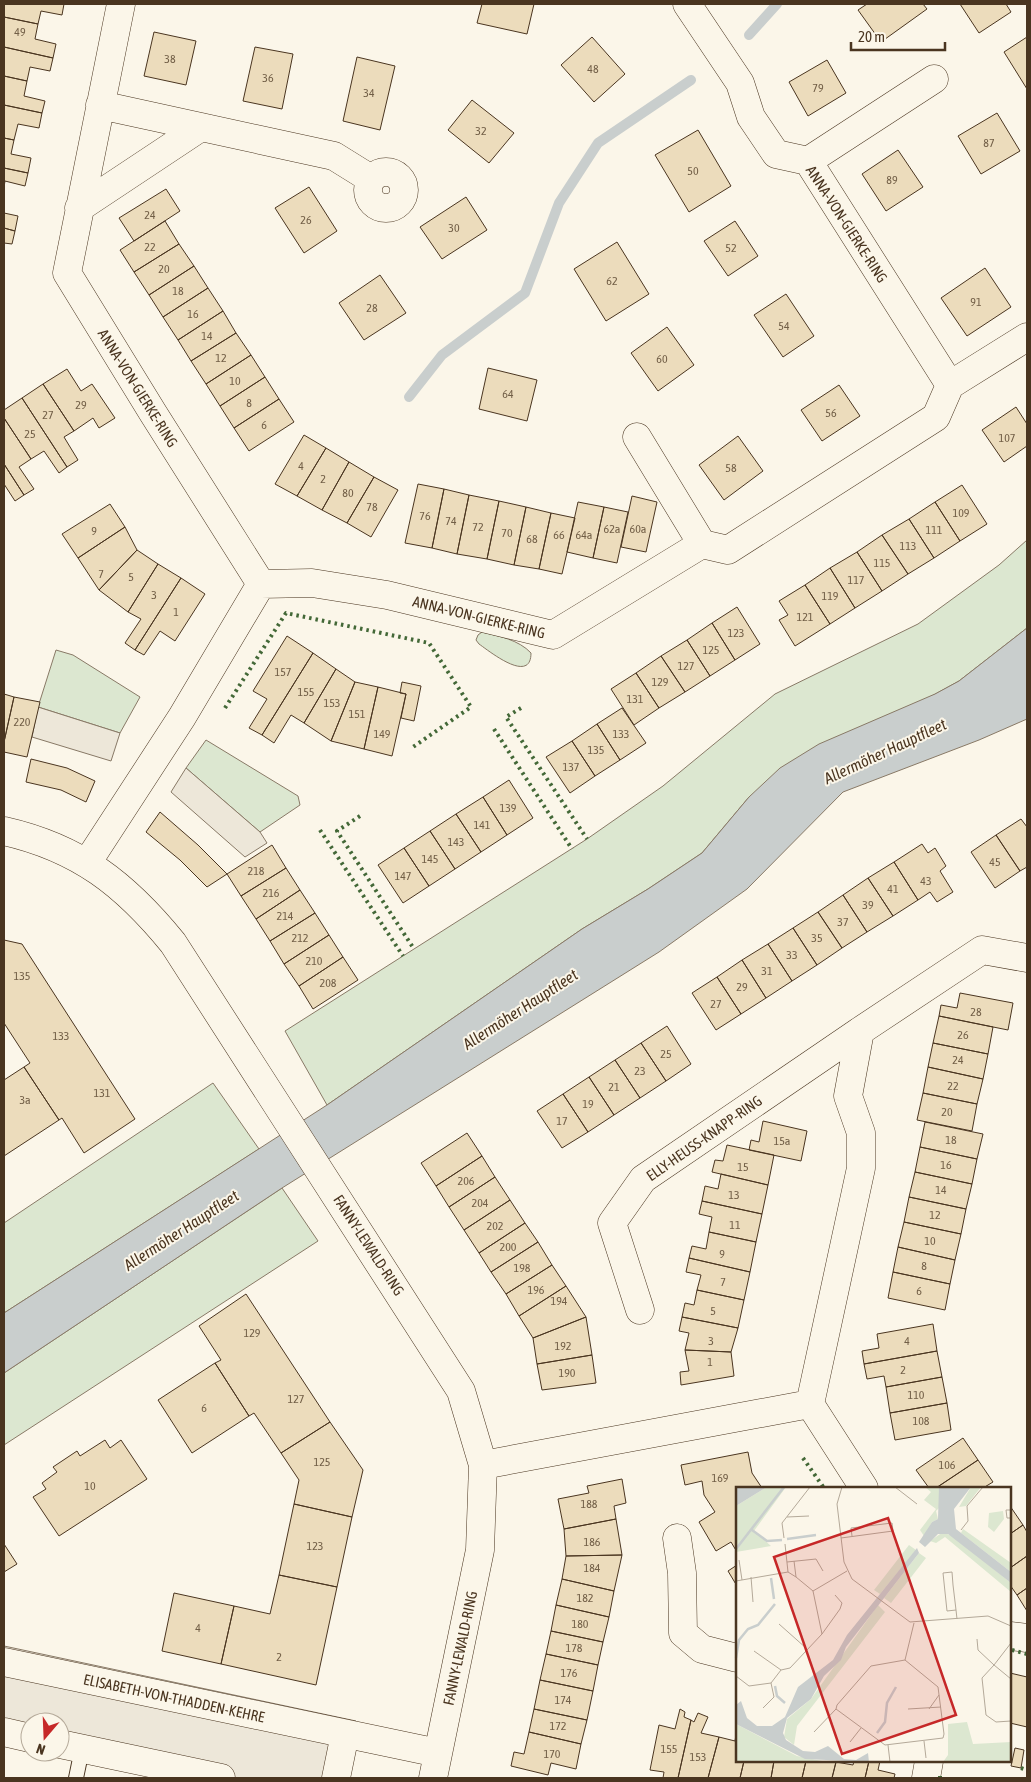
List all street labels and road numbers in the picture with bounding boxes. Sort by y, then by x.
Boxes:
street label: ANNA-VON-GIERKE-RING [803,162,891,286]
street label: ANNA-VON-GIERKE-RING [95,326,181,450]
street label: ANNA-VON-GIERKE-RING [411,592,547,642]
street label: ELLY-HEUSS-KNAPP-RING [643,1092,765,1184]
street label: FANNY-LEWALD-RING [330,1192,408,1299]
street label: FANNY-LEWALD-RING [440,1589,480,1707]
street label: ELISABETH-VON-THADDEN-KEHRE [82,1670,267,1726]

